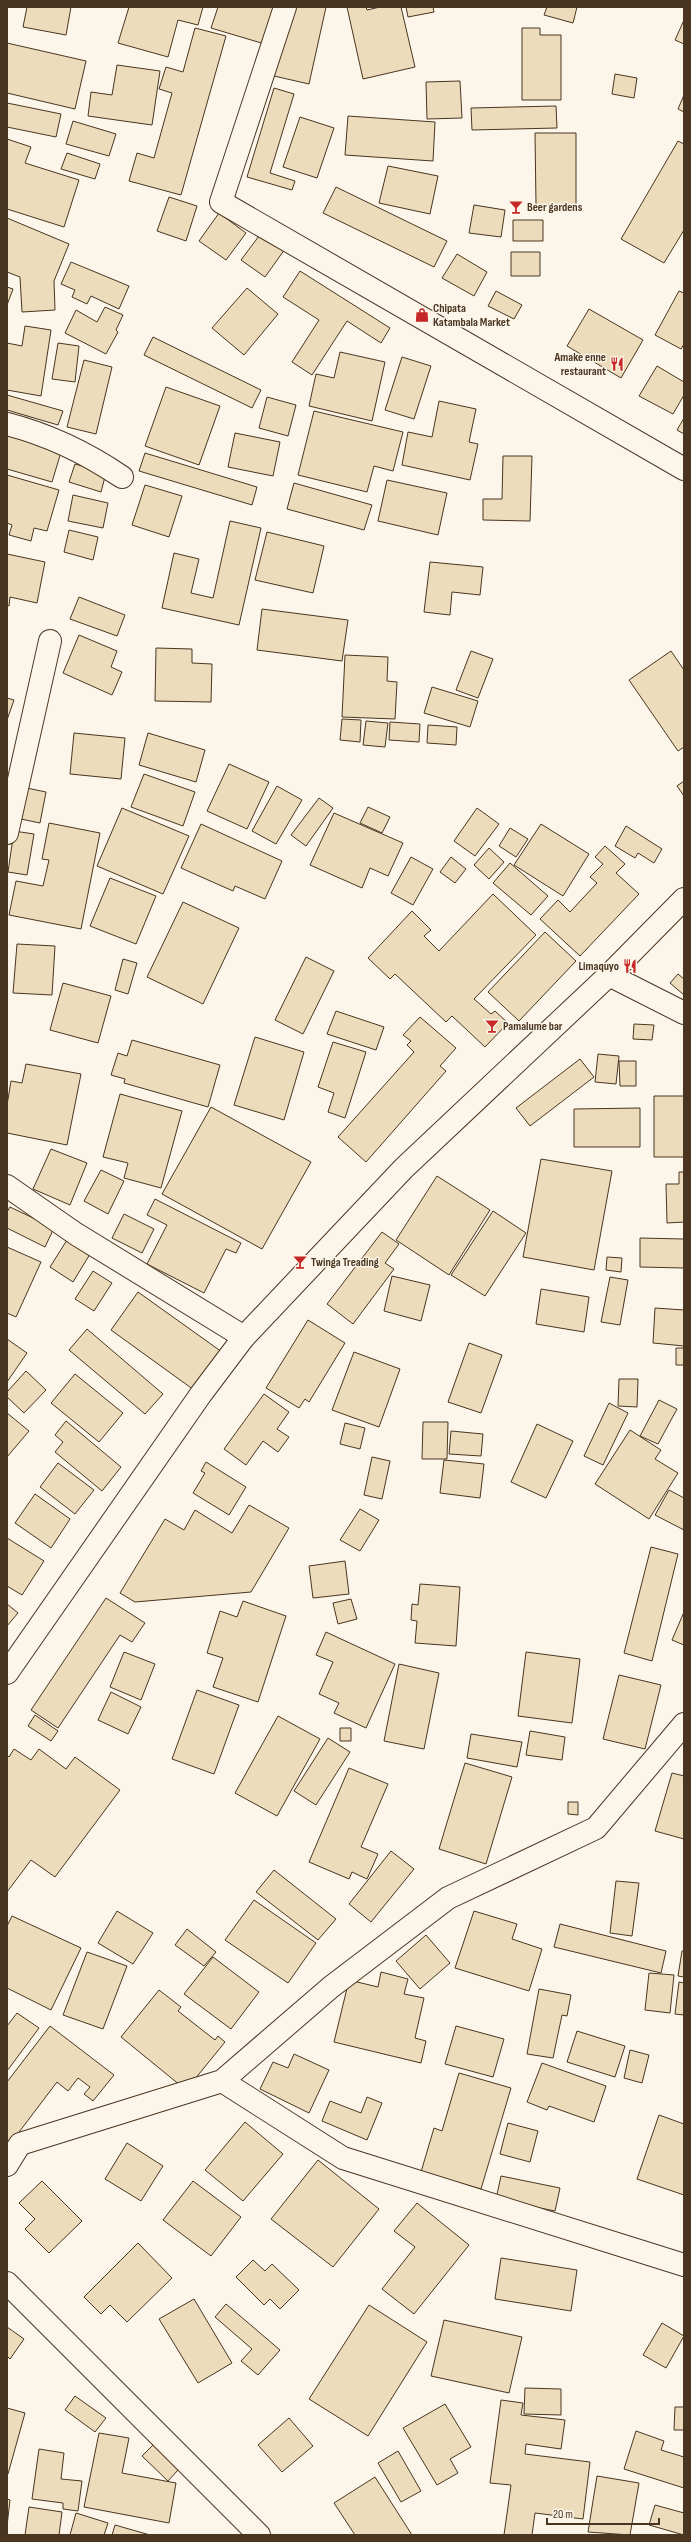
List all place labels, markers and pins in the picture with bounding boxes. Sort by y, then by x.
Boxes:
bar icon: Beer gardens [508,199,524,215]
place label: Beer gardens [527,200,583,215]
place label: Chipata Katambala Market [433,301,510,330]
shop icon: Chipata Katambala Market [414,307,430,323]
place label: Amake enne restaurant [554,350,606,379]
restaurant icon: Amake enne restaurant [609,356,625,372]
restaurant icon: Limaquyo [622,958,638,974]
place label: Limaquyo [578,959,619,974]
bar icon: Pamalume bar [484,1018,500,1034]
place label: Pamalume bar [503,1019,563,1034]
bar icon: Twinga Treading [292,1254,308,1270]
place label: Twinga Treading [311,1255,379,1270]

